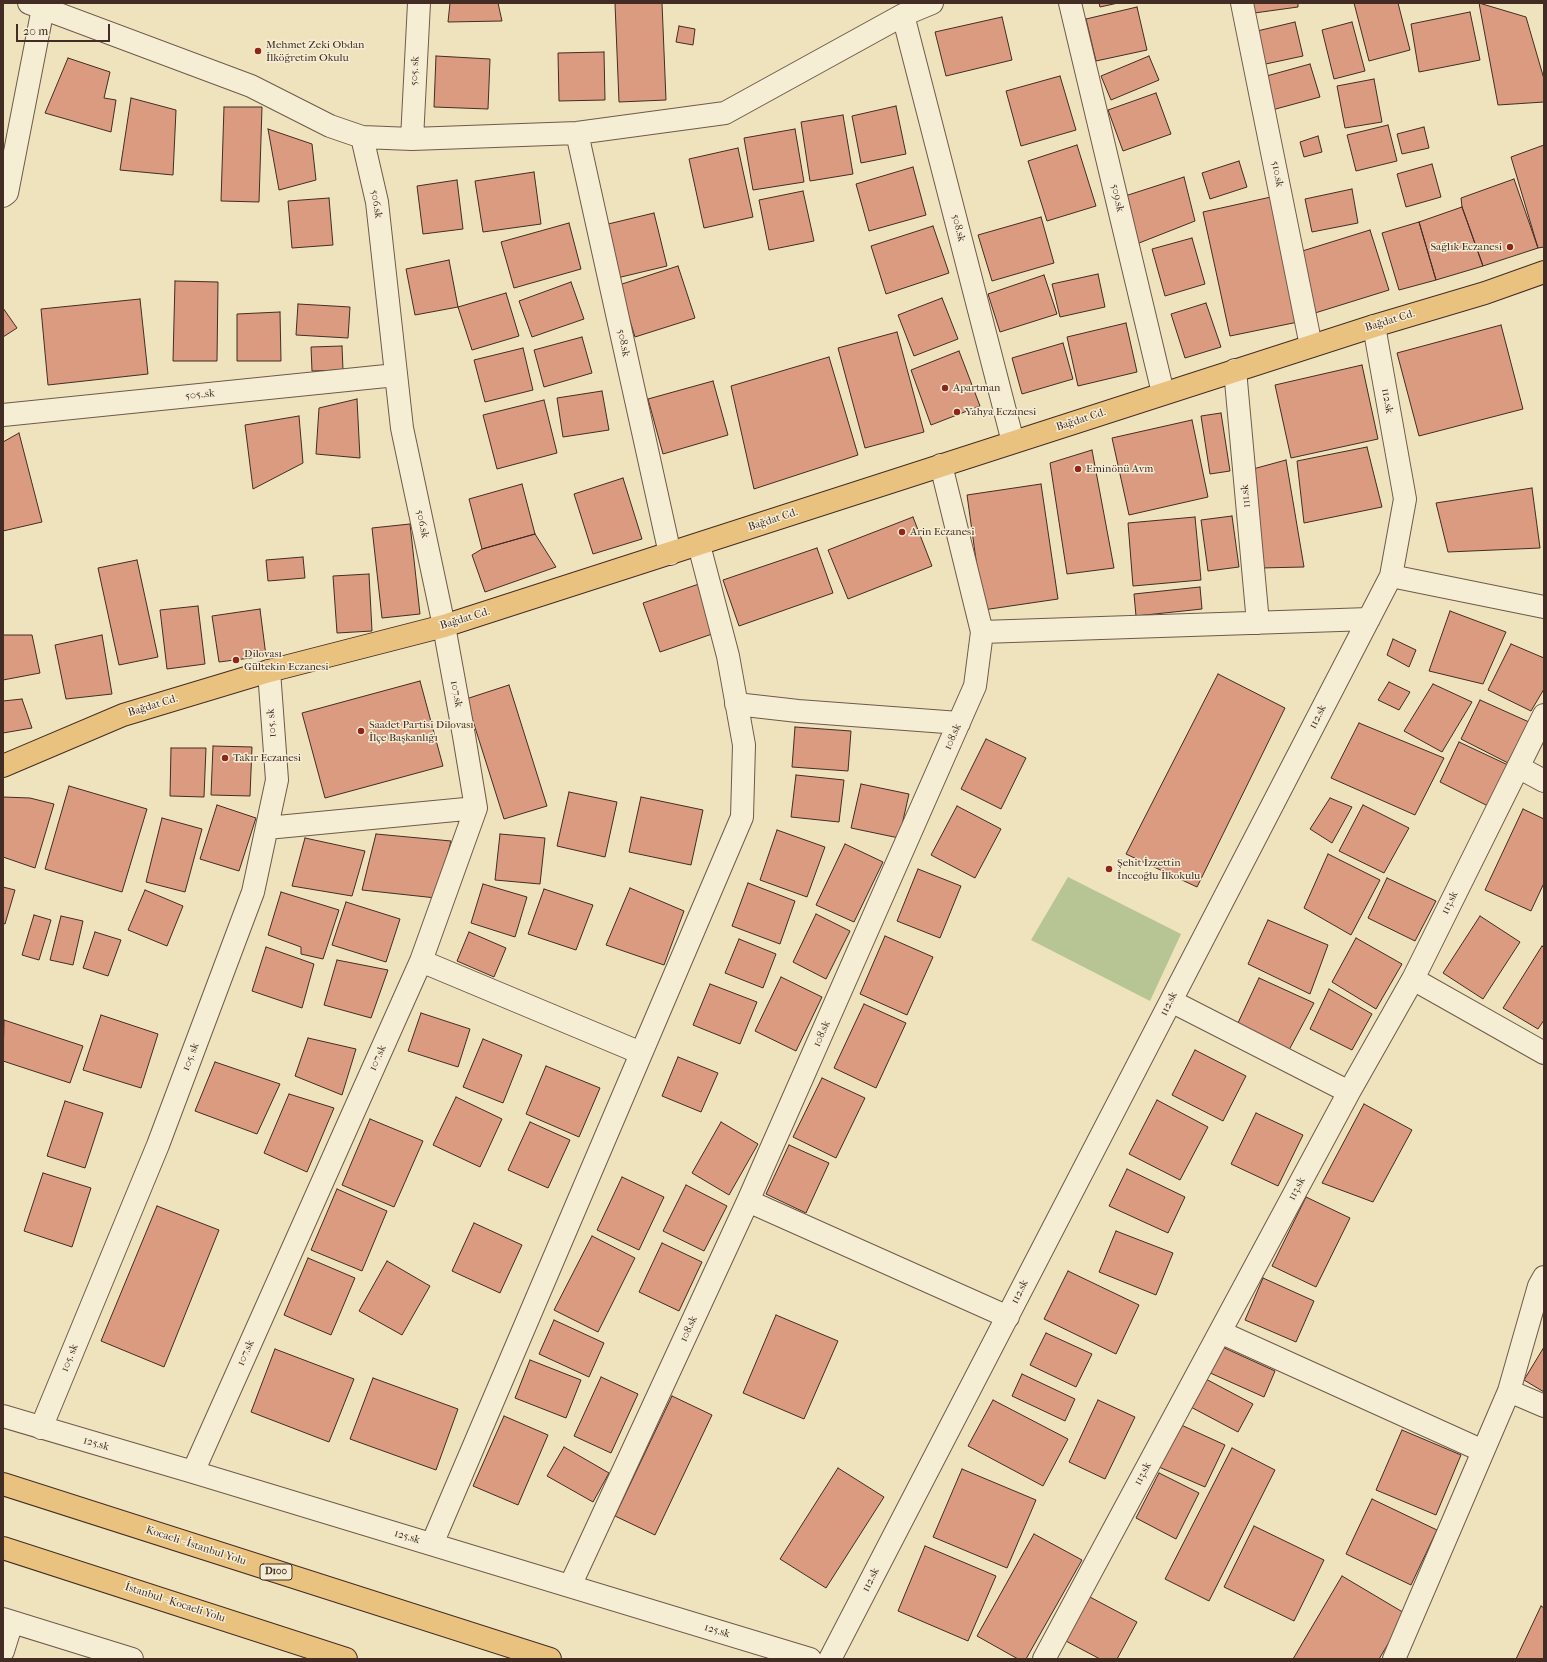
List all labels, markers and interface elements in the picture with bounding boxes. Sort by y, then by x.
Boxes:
scale bar [18,16,112,42]
text: 20 m [23,24,48,38]
place label: Mehmet Zeki Obdan İlköğretim Okulu [266,38,364,64]
marker: Mehmet Zeki Obdan İlköğretim Okulu [253,46,263,56]
street label: 505. sk [408,56,422,86]
street label: 510.sk [1268,160,1286,188]
street label: 509.sk [1107,183,1127,213]
street label: 506.sk [367,189,385,219]
street label: 508.sk [948,213,968,243]
place label: Sağlık Eczanesi [1430,240,1502,254]
marker: Sağlık Eczanesi [1505,242,1515,252]
street label: Bağdat Cd. [1364,307,1416,335]
street label: 508.sk [614,328,632,358]
place label: Apartman [953,381,1000,395]
marker: Apartman [940,383,950,393]
street label: 505..sk [185,387,215,403]
street label: 112.sk [1378,387,1396,415]
place label: Yahya Eczanesi [965,405,1036,419]
street label: Bağdat Cd. [1055,406,1107,434]
marker: Yahya Eczanesi [952,407,962,417]
place label: Eminönü Avm [1086,462,1153,476]
marker: Eminönü Avm [1073,464,1083,474]
street label: 111.sk [1238,484,1254,508]
street label: Bağdat Cd. [747,506,799,534]
street label: 506.sk [413,509,431,539]
place label: Arin Eczanesi [910,525,974,539]
marker: Arin Eczanesi [897,527,907,537]
street label: Bağdat Cd. [439,605,491,633]
place label: Dilovası Gültekin Eczanesi [244,647,329,673]
marker: Dilovası Gültekin Eczanesi [231,655,241,665]
street label: 107.sk [447,680,465,708]
street label: Bağdat Cd. [127,692,179,720]
street label: 112.sk [1306,703,1330,731]
street label: 105. sk [264,708,280,738]
place label: Saadet Partisi Dilovası İlçe Başkanlığı [369,718,474,744]
street label: 108.sk [941,722,965,752]
marker: Saadet Partisi Dilovası İlçe Başkanlığı [356,726,366,736]
place label: Takır Eczanesi [233,751,301,765]
marker: Takır Eczanesi [220,753,230,763]
place label: Şehit İzzettin İnceoğlu İlkokulu [1117,856,1200,882]
marker: Şehit İzzettin İnceoğlu İlkokulu [1104,864,1114,874]
street label: 113.sk [1439,889,1461,917]
street label: 112.sk [1157,990,1181,1018]
street label: 108.sk [810,1019,834,1049]
street label: 105. sk [180,1041,202,1073]
street label: 107.sk [367,1043,389,1073]
street label: 113.sk [1285,1175,1309,1203]
street label: 112.sk [1008,1278,1032,1306]
street label: 108.sk [677,1314,701,1344]
street label: 107.sk [235,1338,257,1368]
street label: 105. sk [58,1342,82,1374]
street label: 125.sk [82,1434,110,1454]
street label: 113.sk [1131,1460,1155,1488]
street label: Kocaeli - İstanbul Yolu [144,1524,248,1568]
street label: 125.sk [393,1527,421,1547]
road number: D100 [260,1564,292,1580]
street label: 112.sk [859,1566,883,1594]
street label: İstanbul - Kocaeli Yolu [123,1581,227,1625]
street label: 125.sk [703,1621,731,1641]

